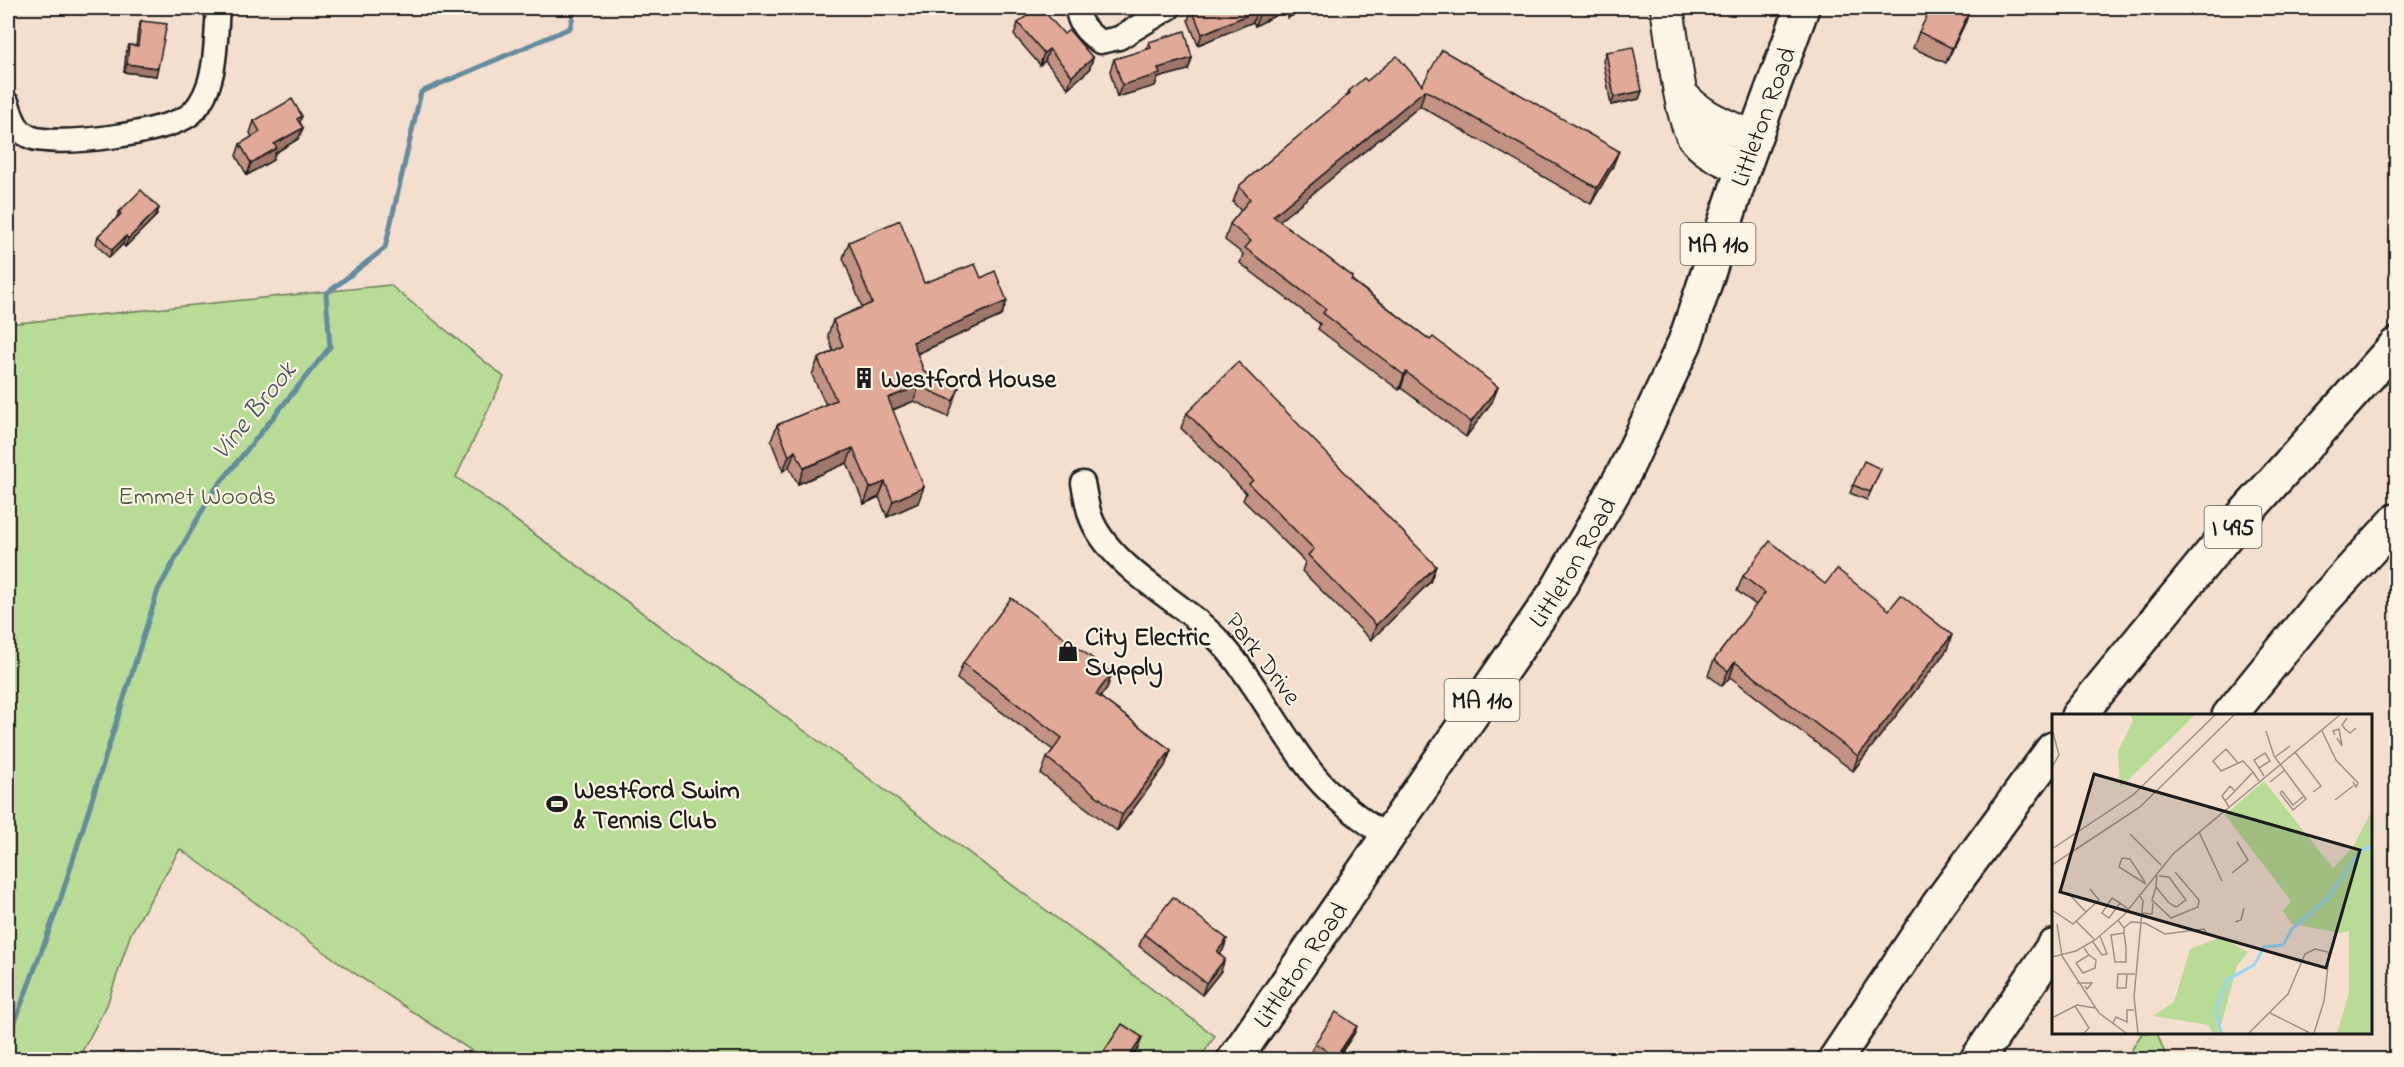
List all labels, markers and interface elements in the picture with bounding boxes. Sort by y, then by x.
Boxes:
street label: Littleton Road [1722,42,1808,192]
road number: MA 110 [1680,223,1756,265]
water label: Vine Brook [203,353,308,469]
place label: Westford House [881,362,1058,400]
building icon: Westford House [852,366,876,390]
park label: Emmet Woods [118,479,276,517]
street label: Littleton Road [1521,491,1628,637]
road number: I 495 [2204,506,2262,548]
street label: Park Drive [1214,605,1309,715]
place label: City Electric Supply [1085,620,1211,688]
shop icon: City Electric Supply [1056,639,1080,663]
road number: MA 110 [1444,679,1520,721]
inset map [2052,714,2371,1034]
place label: Westford Swim & Tennis Club [573,773,740,841]
sports icon: Westford Swim & Tennis Club [545,792,569,816]
street label: Littleton Road [1245,895,1359,1037]

